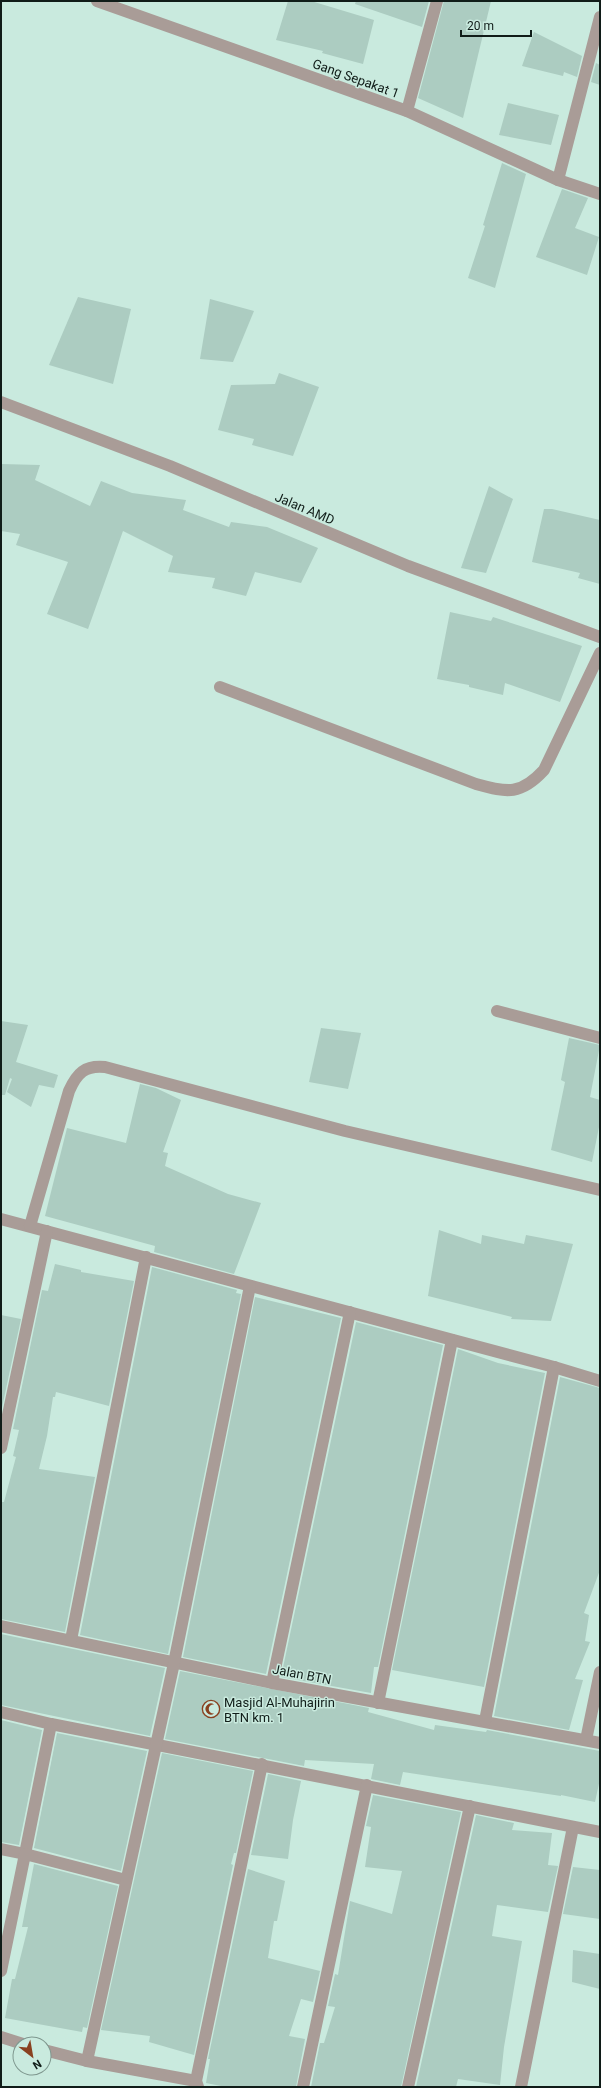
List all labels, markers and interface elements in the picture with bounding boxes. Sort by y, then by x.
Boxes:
scale bar [461,12,531,38]
text: 20 m [467,19,494,33]
street label: Gang Sepakat 1 [310,56,401,101]
street label: Jalan AMD [273,489,337,528]
street label: Jalan BTN [271,1661,333,1688]
place label: Masjid Al-Muhajirin BTN km. 1 [224,1695,335,1725]
mosque icon: Masjid Al-Muhajirin BTN km. 1 [201,1699,221,1719]
north arrow [12,2036,52,2076]
text: N [30,2057,44,2072]

